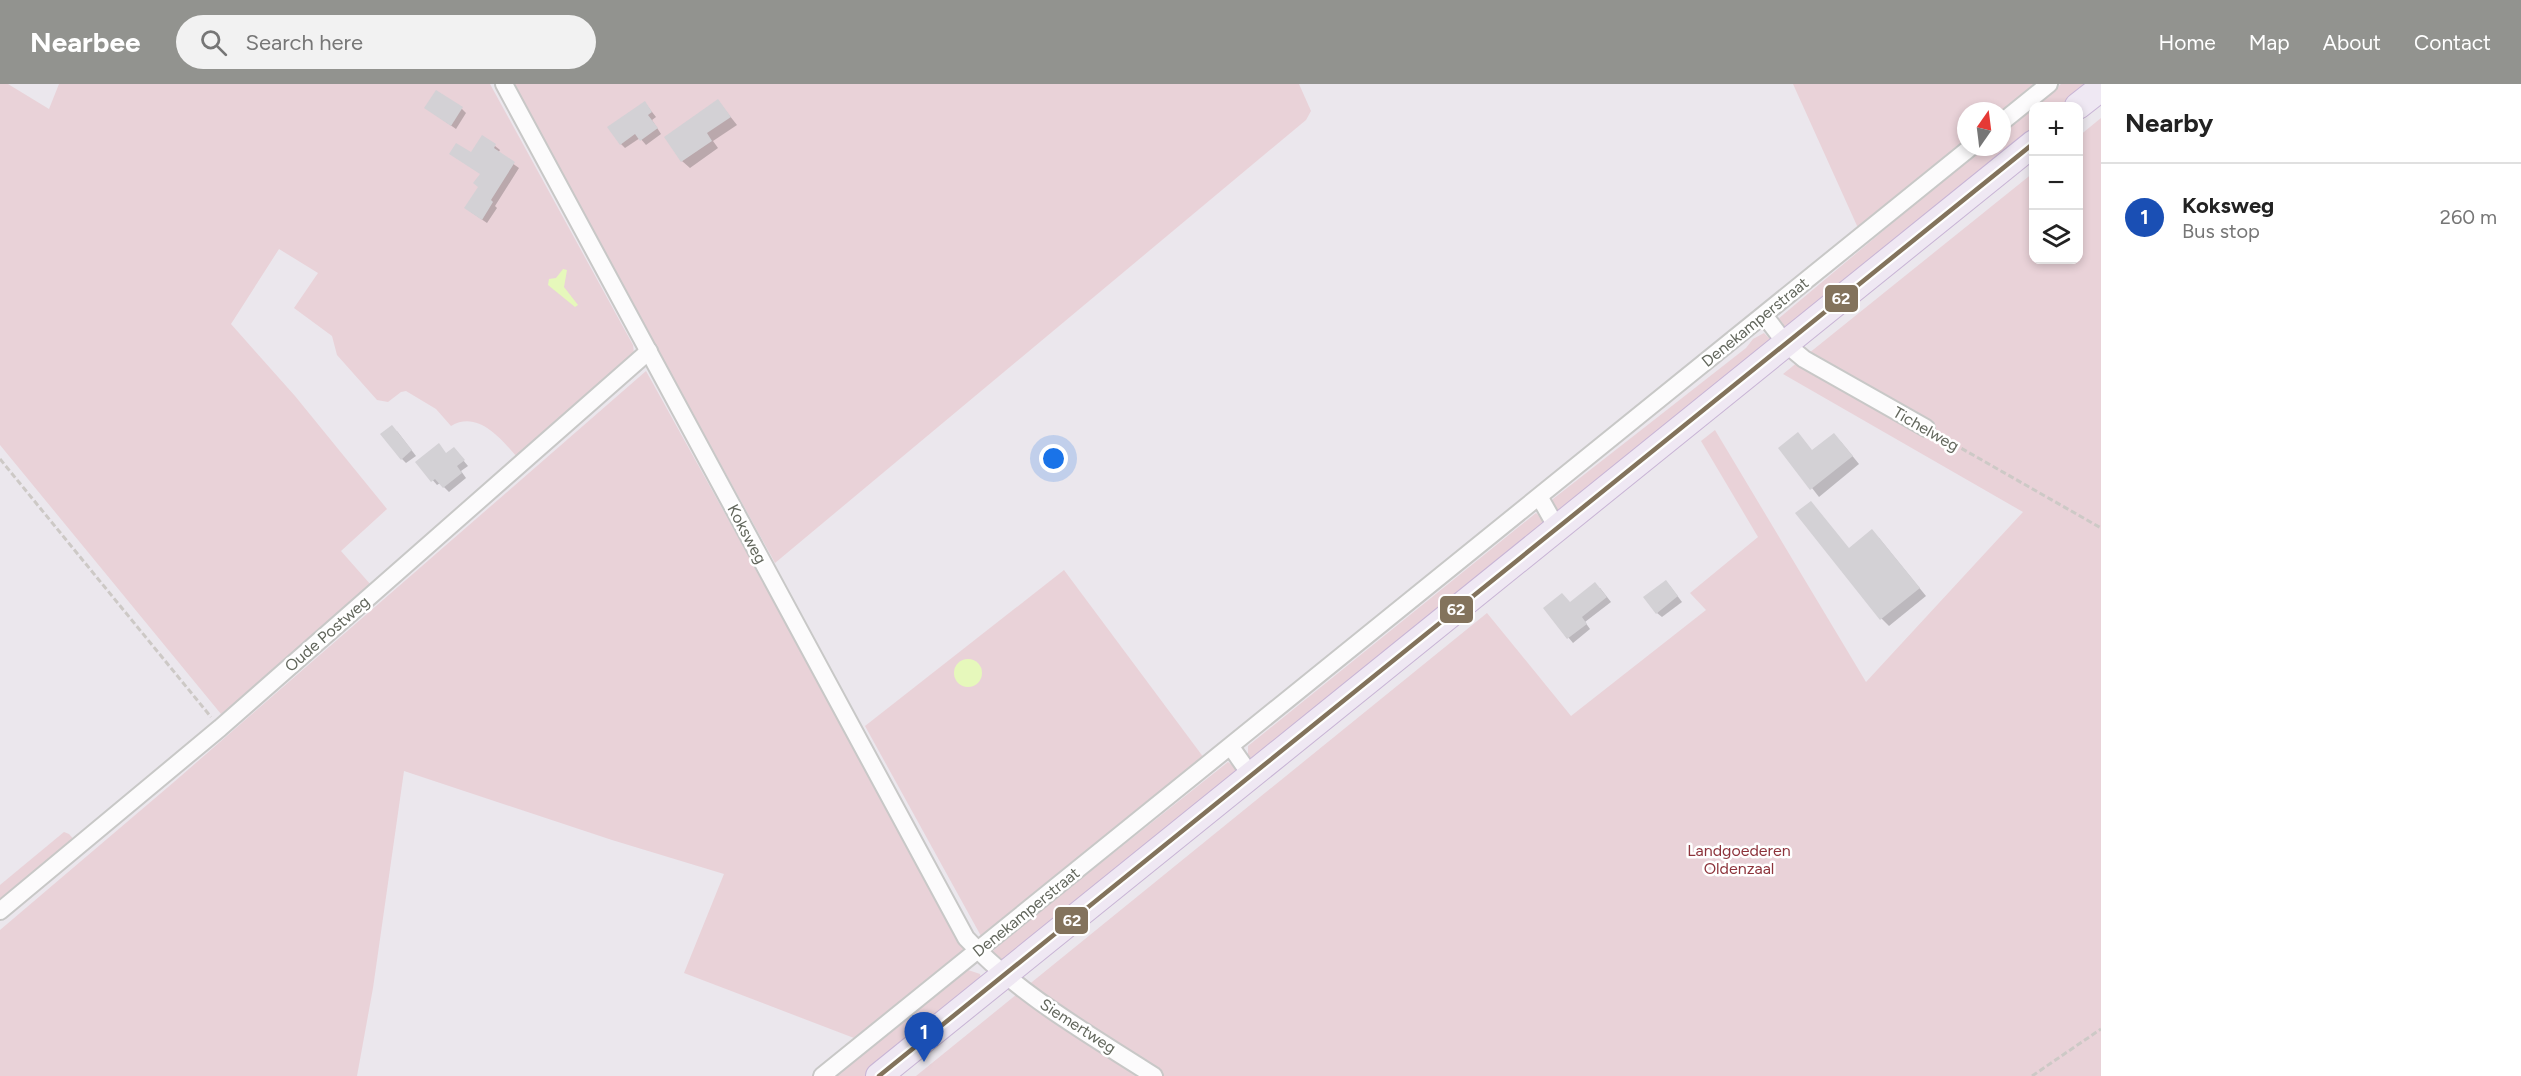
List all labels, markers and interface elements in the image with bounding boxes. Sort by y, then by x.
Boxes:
search box [176,15,596,69]
text: Nearbee [30,25,140,59]
icon: search [197,26,230,59]
text: Search here [245,29,363,56]
text: Home [2159,30,2216,55]
text: Map [2249,30,2290,55]
text: About [2323,30,2381,55]
text: Contact [2414,30,2491,55]
north arrow [1957,102,2011,156]
map controls [2029,102,2083,264]
button: + [2029,102,2083,156]
text: Nearby [2125,107,2213,139]
button: − [2029,156,2083,210]
text: Koksweg [2182,192,2274,219]
text: 1 [2140,205,2149,229]
text: 260 m [2440,205,2497,229]
button: layers [2029,210,2083,264]
text: Bus stop [2182,219,2260,243]
street label: Denekamperstraat [1698,273,1812,371]
line badge: 62 [1824,284,1859,313]
text: 62 [1832,289,1850,308]
street label: Tichelweg [1890,403,1962,455]
your location [1039,444,1068,473]
street label: Koksweg [723,501,771,567]
street label: Oude Postweg [281,592,373,676]
line badge: 62 [1439,595,1474,624]
text: 62 [1447,600,1465,619]
park label: Landgoederen Oldenzaal [1687,841,1791,878]
street label: Denekamperstraat [969,863,1083,961]
line badge: 62 [1054,906,1089,935]
text: 62 [1063,911,1081,930]
street label: Siemertweg [1037,994,1119,1058]
pin: 1 [904,1012,944,1062]

